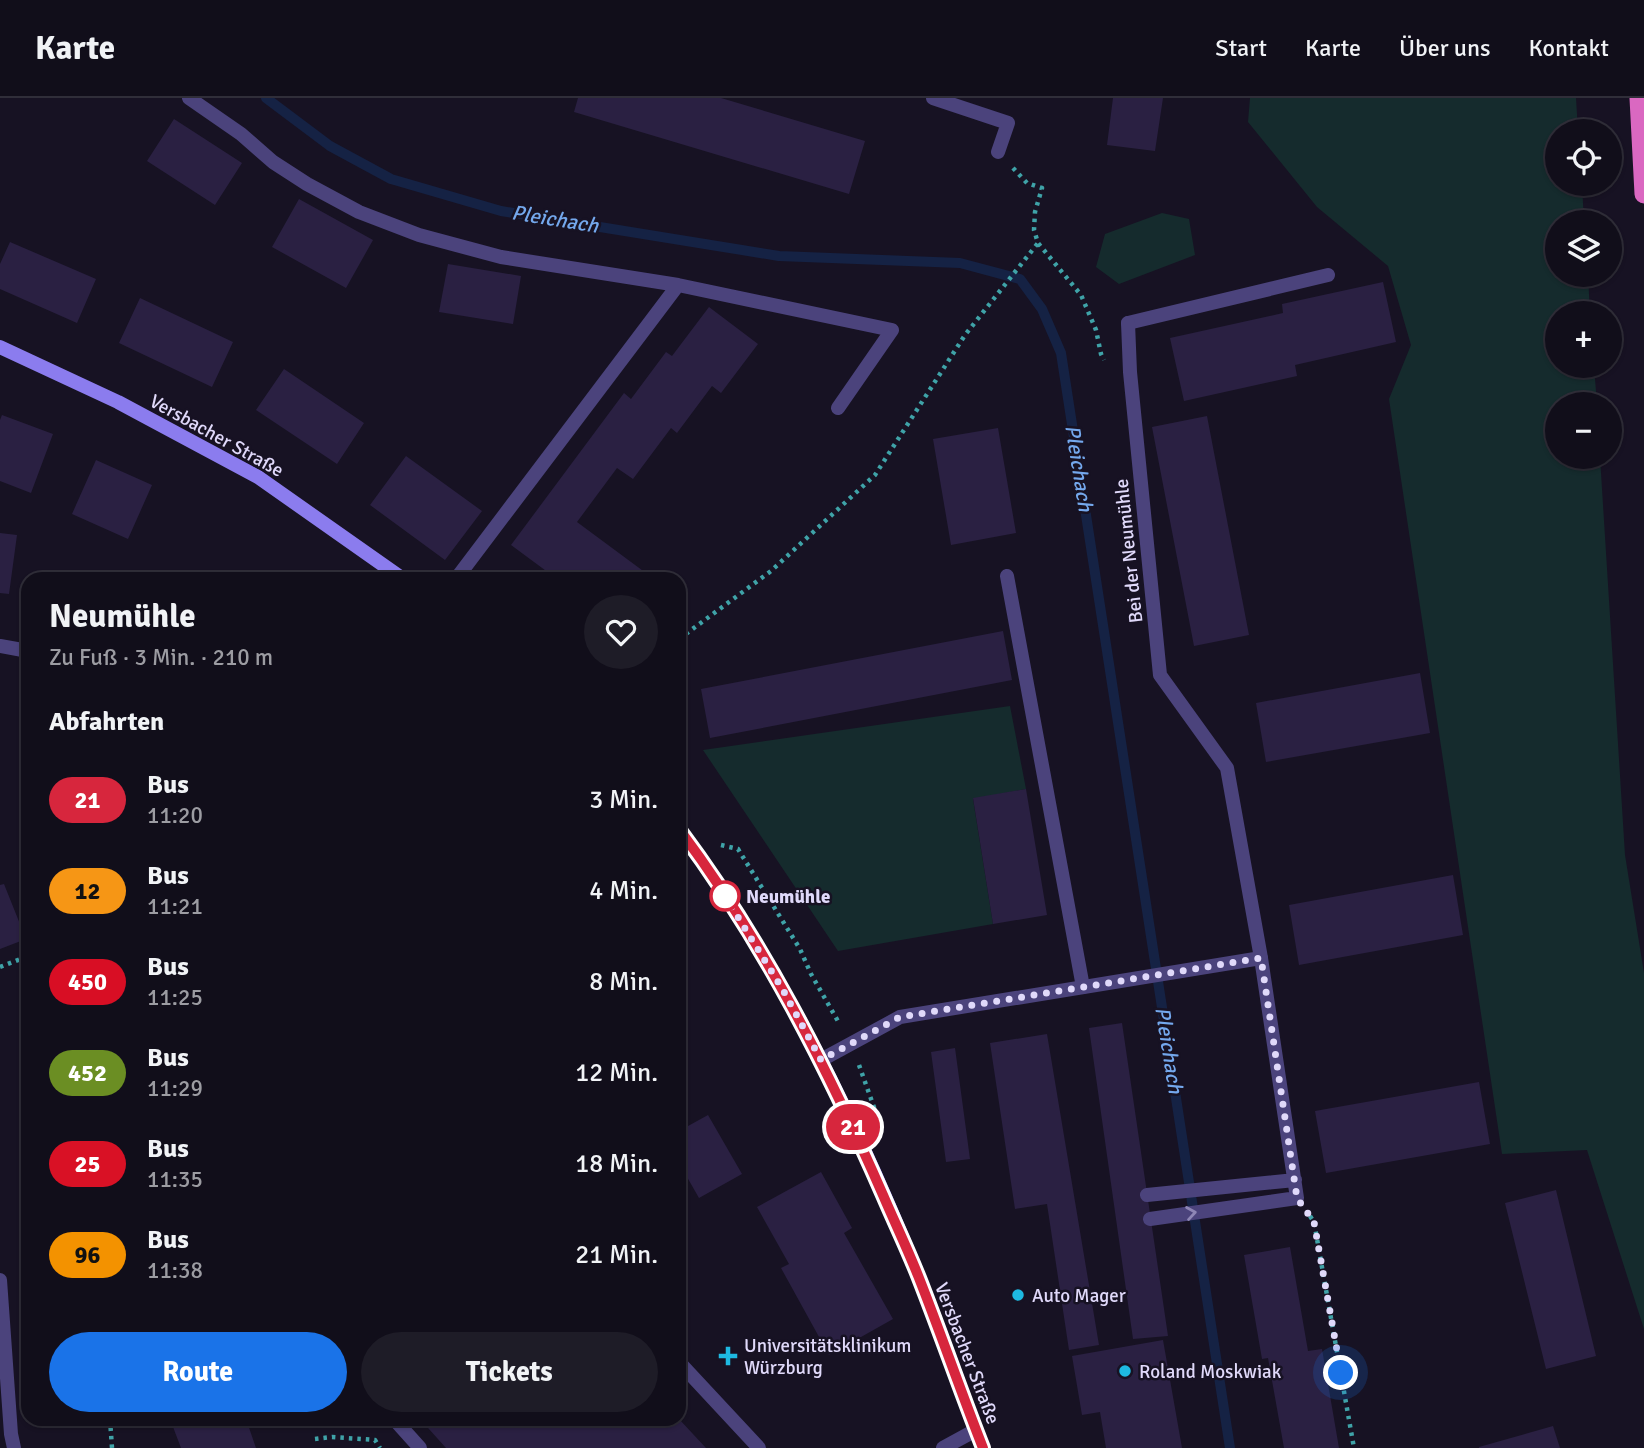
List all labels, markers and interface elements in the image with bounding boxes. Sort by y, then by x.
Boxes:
text: Karte [35,28,115,69]
text: Start [1215,33,1267,63]
text: Karte [1305,33,1361,63]
text: Über uns [1399,33,1491,63]
text: Kontakt [1529,33,1609,63]
map controls [1545,119,1622,469]
button: locate [1545,119,1622,196]
water label: Pleichach [510,199,601,239]
button: layers [1545,210,1622,287]
button: + [1545,301,1622,378]
street label: Versbacher Straße [145,389,288,483]
button: − [1545,392,1622,469]
water label: Pleichach [1059,423,1099,514]
street label: Bei der Neumühle [1109,478,1148,624]
button: heart [584,595,658,669]
text: Neumühle [49,596,196,637]
text: Zu Fuß · 3 Min. · 210 m [49,643,273,672]
text: Abfahrten [49,706,164,738]
text: Bus [147,769,189,801]
text: 3 Min. [589,784,658,816]
text: 21 [75,785,100,815]
text: 11:20 [147,801,203,830]
text: Bus [147,860,189,892]
text: 4 Min. [589,875,658,907]
text: 12 [75,876,100,906]
marker: Neumühle [710,881,740,911]
place label: Neumühle [746,885,830,909]
text: 11:21 [147,892,203,921]
text: Bus [147,951,189,983]
text: 8 Min. [589,966,658,998]
text: 450 [68,967,107,997]
text: 11:25 [147,983,203,1012]
water label: Pleichach [1149,1005,1189,1096]
text: Bus [147,1042,189,1074]
text: 12 Min. [575,1057,658,1089]
text: 452 [68,1058,107,1088]
text: 11:29 [147,1074,203,1103]
line badge: 21 [822,1104,884,1150]
text: 21 [840,1112,866,1142]
text: Bus [147,1133,189,1165]
text: 18 Min. [575,1148,658,1180]
text: 25 [75,1149,100,1179]
text: 11:35 [147,1165,203,1194]
one-way arrow [1185,1206,1197,1221]
text: Bus [147,1224,189,1256]
text: 21 Min. [575,1239,658,1271]
text: 96 [75,1240,100,1270]
text: 11:38 [147,1256,203,1285]
street label: Versbacher Straße [929,1279,1005,1427]
place label: Auto Mager [1032,1284,1126,1308]
marker: Auto Mager [1010,1287,1026,1303]
button: Route [49,1332,347,1412]
button: Tickets [361,1332,658,1412]
place label: Universitätsklinikum Würzburg [744,1334,912,1380]
marker: Universitätsklinikum Würzburg [718,1346,738,1366]
your location [1323,1355,1358,1390]
place label: Roland Moskwiak [1139,1360,1282,1384]
marker: Roland Moskwiak [1117,1363,1133,1379]

